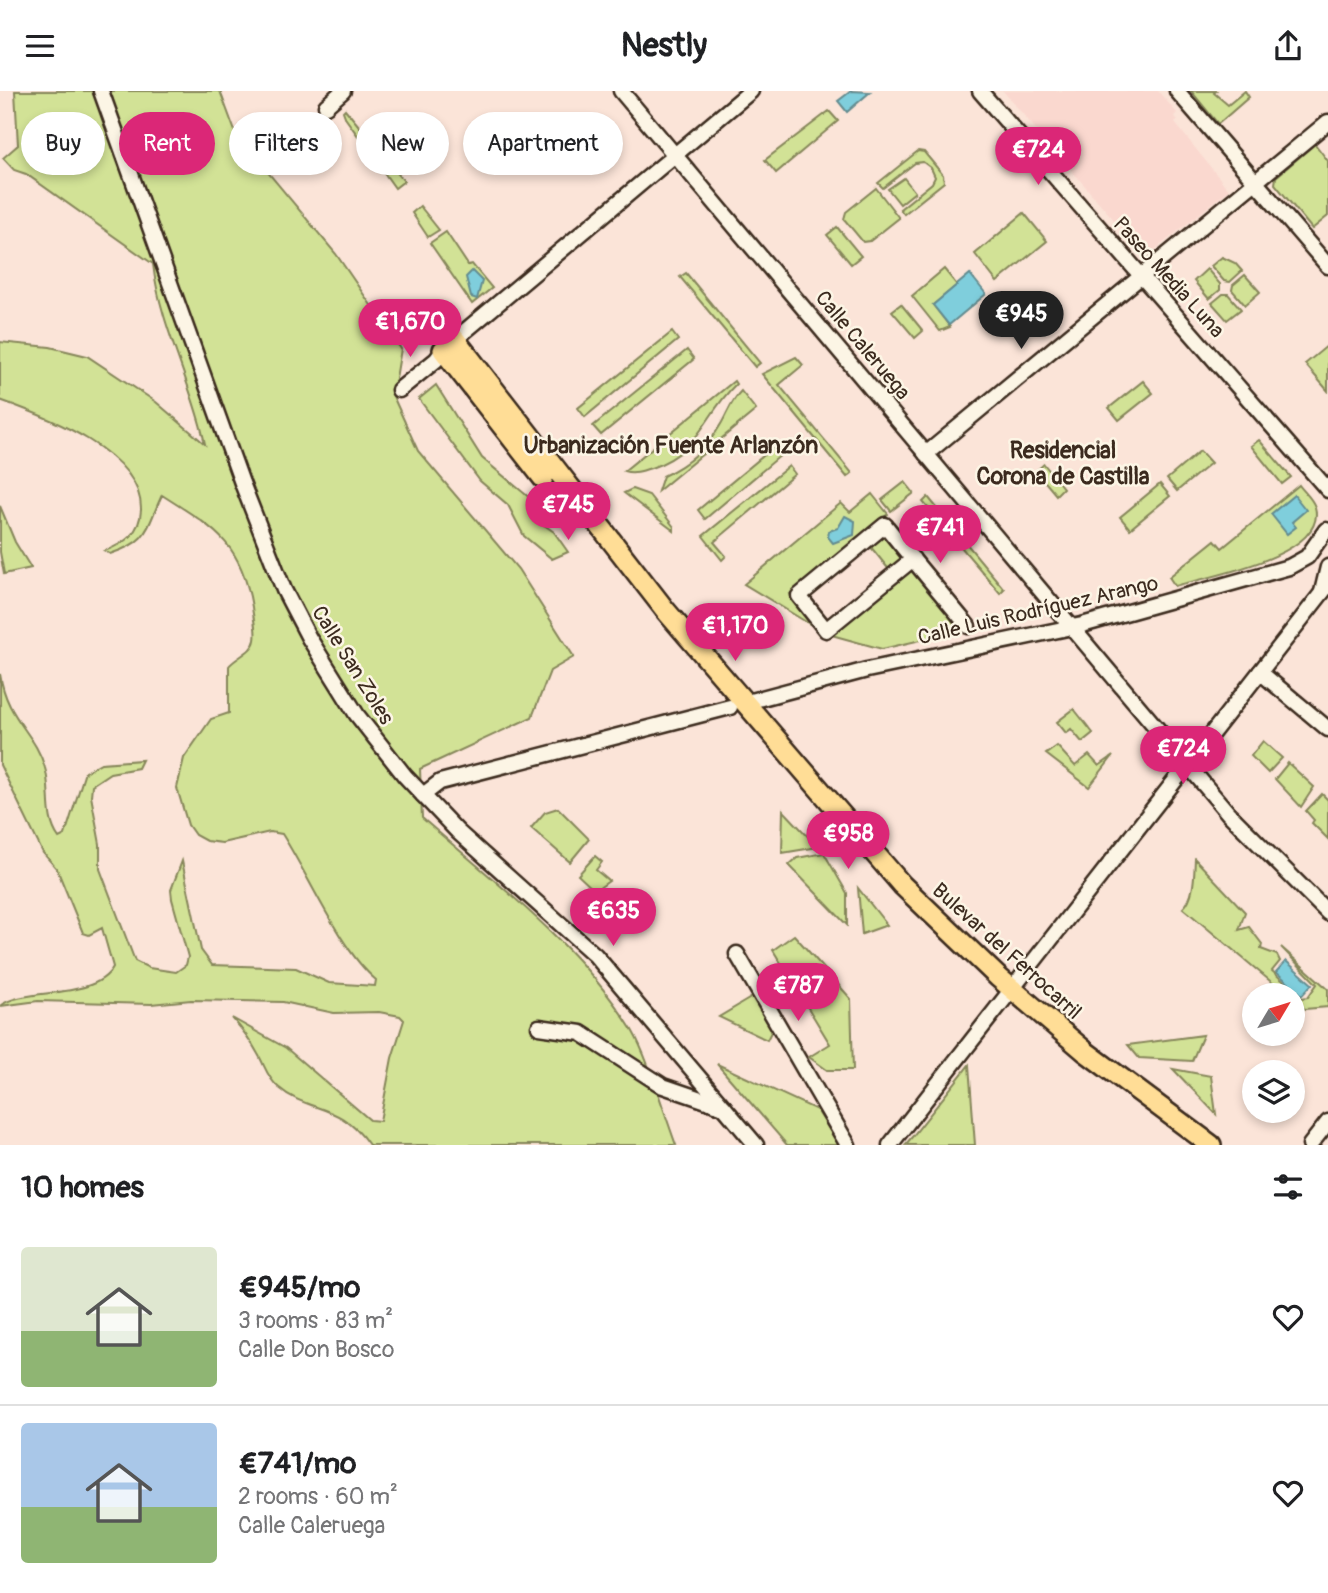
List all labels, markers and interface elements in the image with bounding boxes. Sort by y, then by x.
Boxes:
text: Nestly [621,26,707,66]
icon: menu [21,27,59,65]
icon: share [1269,27,1307,65]
chip: Buy [21,112,105,175]
chip: Rent [119,112,215,175]
chip: Filters [229,112,342,175]
chip: New [356,112,449,175]
chip: Apartment [463,112,623,175]
pin: €724 [997,127,1079,187]
text: €724 [1011,135,1065,164]
street label: Paseo Media Luna [1107,211,1230,344]
street label: Calle Caleruega [809,285,916,405]
pin: €945 [980,292,1062,351]
pin: €1,670 [353,299,467,359]
text: €945 [995,299,1047,328]
text: €1,670 [374,307,446,336]
district label: Urbanización Fuente Arlanzón [524,431,818,460]
district label: Residencial Corona de Castilla [976,436,1150,491]
pin: €745 [527,483,609,542]
text: €745 [541,490,595,519]
pin: €741 [899,505,981,565]
text: €741 [915,513,965,542]
street label: Calle Luis Rodríguez Arango [915,570,1161,651]
street label: Calle San Zoles [305,601,400,730]
pin: €1,170 [678,603,792,663]
text: €1,170 [702,611,768,640]
pin: €724 [1142,727,1224,786]
text: €724 [1156,734,1210,763]
pin: €958 [807,811,889,871]
text: €958 [822,819,874,848]
street label: Bulevar del Ferrocarril [926,877,1087,1026]
pin: €635 [572,889,654,948]
text: €635 [586,896,640,925]
pin: €787 [757,963,839,1023]
text: €787 [772,971,824,1000]
north arrow [1242,983,1306,1047]
map controls [1242,983,1305,1123]
button: layers [1242,1060,1305,1123]
icon: filters [1269,1168,1307,1206]
text: 10 homes [21,1169,144,1206]
text: €945/mo [238,1269,360,1306]
icon: home [77,1275,161,1359]
icon: heart [1269,1298,1307,1336]
text: 3 rooms · 83 m² [238,1306,393,1335]
text: Calle Don Bosco [238,1335,394,1364]
text: €741/mo [238,1445,356,1482]
icon: home [77,1451,161,1535]
icon: heart [1269,1474,1307,1512]
text: 2 rooms · 60 m² [238,1482,398,1511]
text: Calle Caleruega [238,1511,385,1540]

